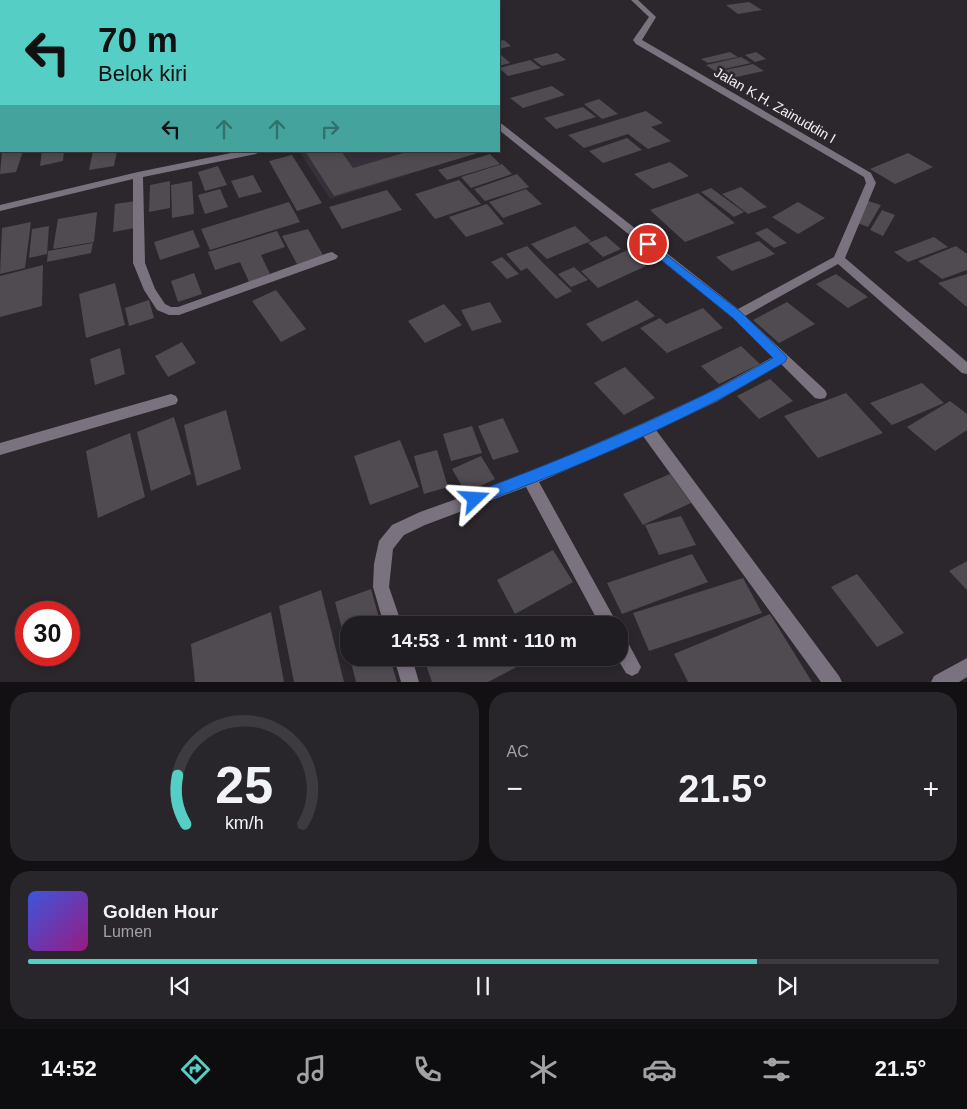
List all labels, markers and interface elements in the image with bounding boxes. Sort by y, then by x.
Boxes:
icon: left [15,20,80,85]
text: 70 m [98,20,178,59]
text: Belok kiri [98,61,187,86]
street label: Jalan K.H. Zainuddin I [711,64,839,146]
icon: left [157,115,185,143]
icon: ahead [210,115,238,143]
icon: ahead [263,115,291,143]
icon: right [316,115,344,143]
pin [627,223,669,265]
icon: arrive [634,230,662,258]
position arrow [448,472,500,524]
speed limit sign: 30 [15,601,80,666]
text: 14:53 · 1 mnt · 110 m [391,630,577,651]
text: AC [507,743,529,760]
text: 25 [215,756,273,814]
text: 21.5° [678,768,767,810]
text: − [507,773,523,804]
text: + [923,773,939,804]
text: km/h [225,813,264,833]
text: Golden Hour [103,901,218,922]
text: Lumen [103,923,152,940]
icon: previous [166,972,194,1000]
icon: pause [469,972,497,1000]
icon: next [773,972,801,1000]
icon: directions [178,1052,213,1087]
icon: music [294,1052,329,1087]
icon: phone [410,1052,445,1087]
icon: climate [526,1052,561,1087]
icon: car [642,1052,677,1087]
icon: filters [759,1052,794,1087]
text: 14:52 [41,1056,97,1081]
text: 21.5° [875,1056,926,1081]

